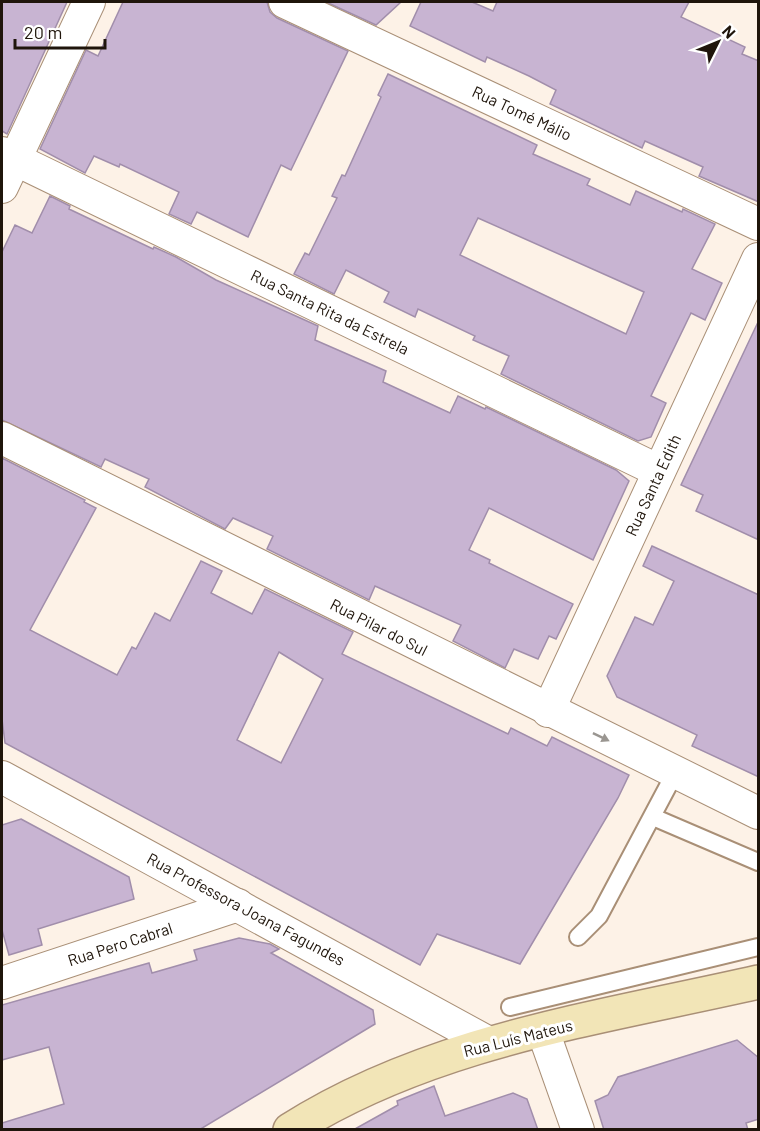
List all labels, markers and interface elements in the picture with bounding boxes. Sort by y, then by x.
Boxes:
scale bar [15,12,105,50]
north arrow [688,12,748,72]
text: 20 m [24,21,62,43]
text: N [719,21,740,42]
street label: Rua Tomé Málio [470,81,575,144]
street label: Rua Santa Rita da Estrela [248,265,412,358]
street label: Rua Santa Edith [621,431,684,539]
street label: Rua Pilar do Sul [327,594,431,659]
one-way arrow [592,732,609,741]
street label: Rua Professora Joana Fagundes [144,848,348,969]
street label: Rua Pero Cabral [65,918,175,969]
street label: Rua Luís Mateus [461,1015,574,1060]

